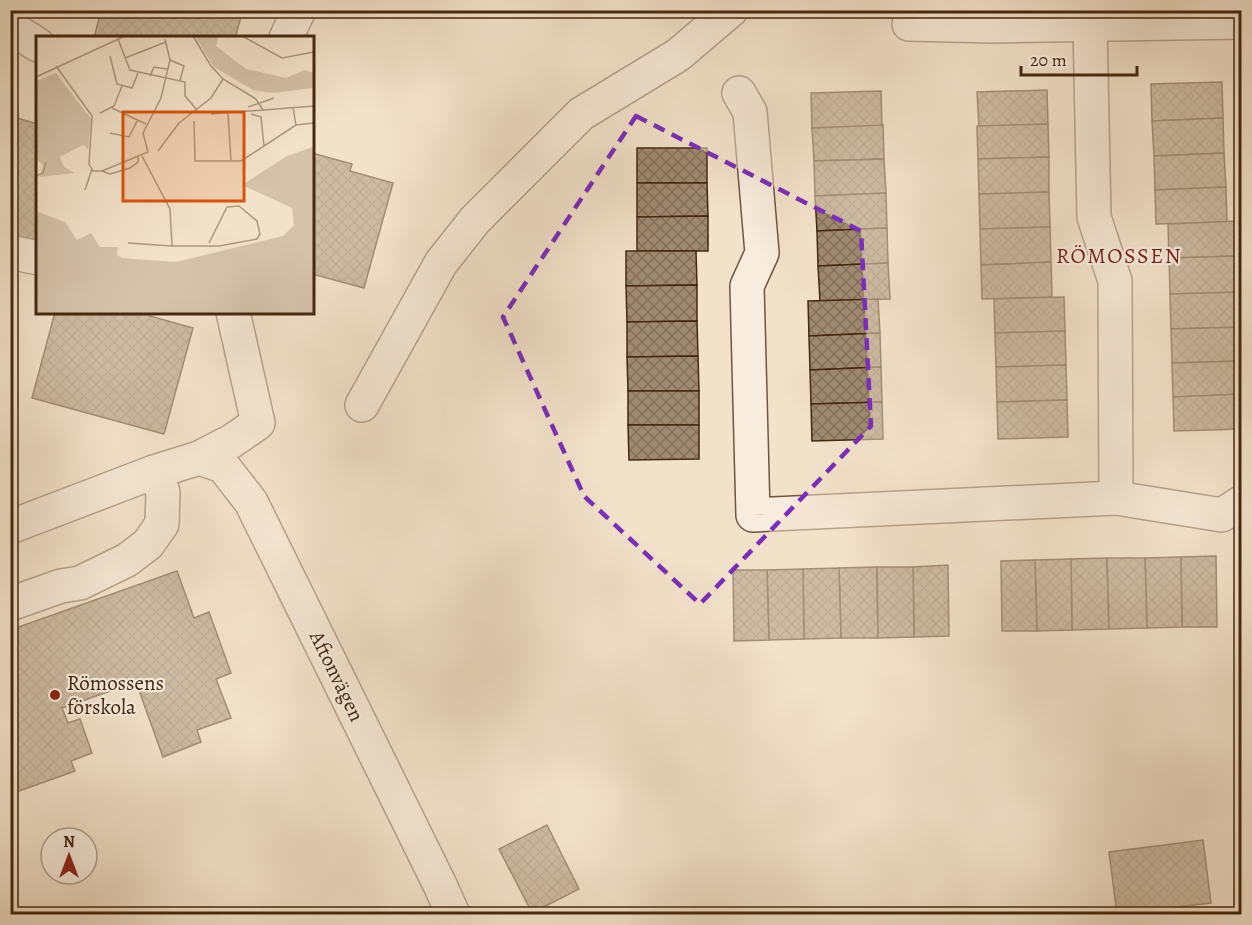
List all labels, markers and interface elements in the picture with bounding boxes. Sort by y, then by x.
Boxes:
inset map [36,36,314,314]
scale bar [1021,39,1136,77]
text: 20 m [1030,48,1067,72]
district label: RÖMOSSEN [1056,241,1182,271]
street label: Aftonvägen [303,625,371,726]
place label: Römossens förskola [67,669,164,721]
marker: Römossens förskola [48,688,62,702]
north arrow [39,826,99,886]
text: N [63,831,75,853]

